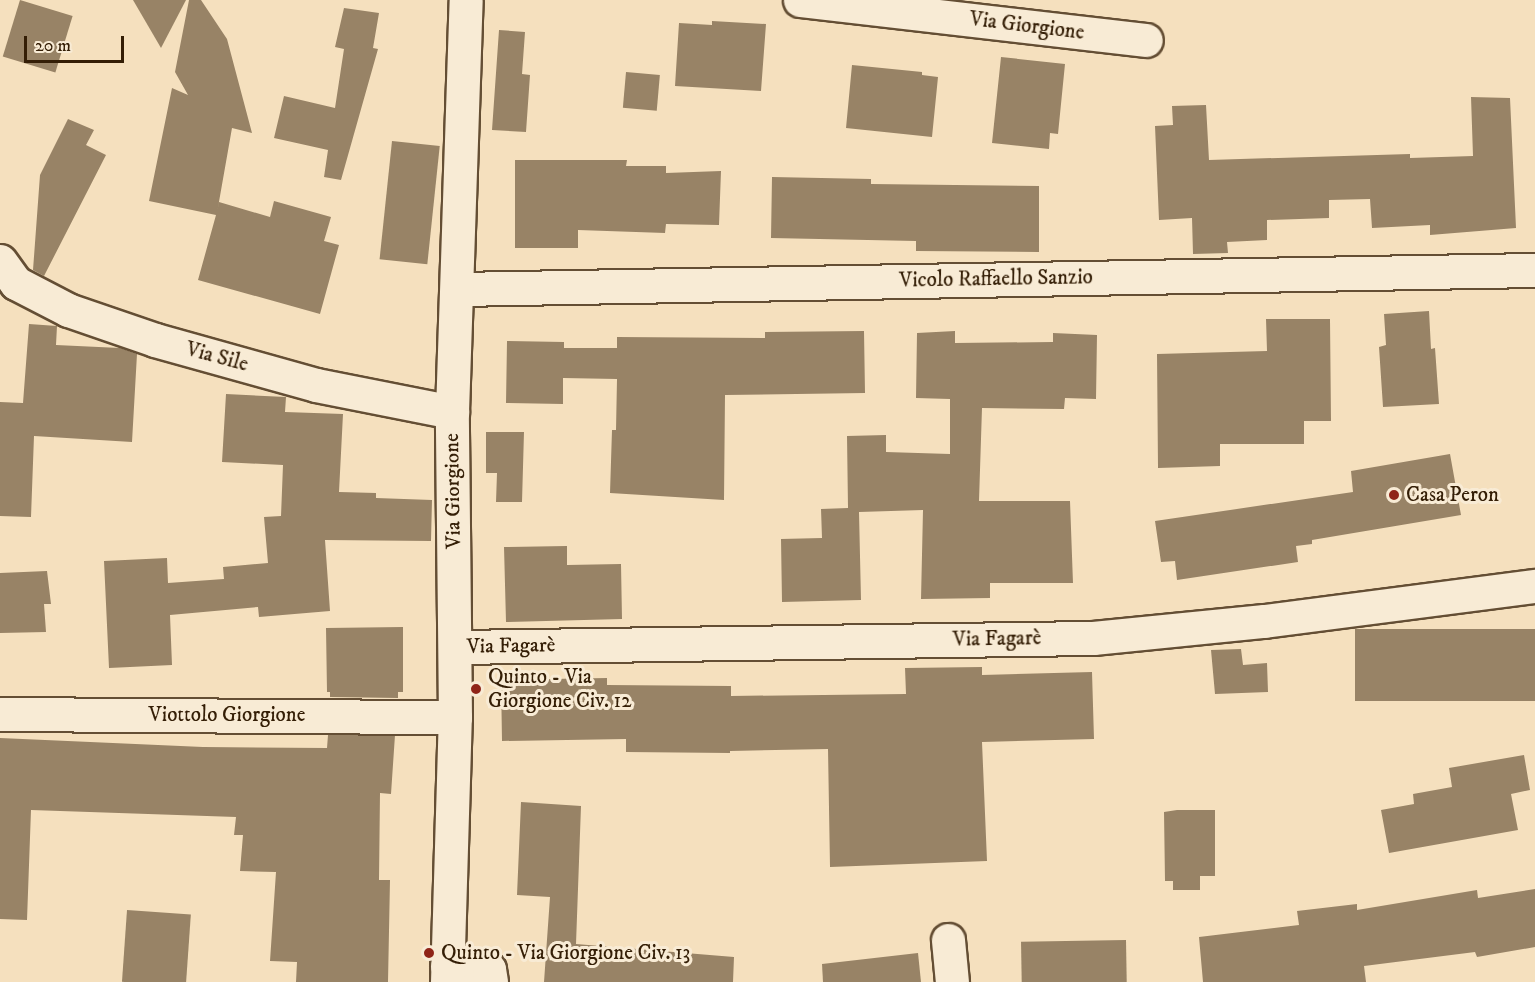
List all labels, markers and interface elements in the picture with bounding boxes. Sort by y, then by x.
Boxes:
street label: Via Giorgione [968,6,1086,46]
scale bar [27,24,128,62]
text: 20 m [35,35,71,57]
street label: Vicolo Raffaello Sanzio [899,265,1093,293]
street label: Via Sile [183,337,251,377]
street label: Via Giorgione [439,433,467,549]
place label: Casa Peron [1406,482,1499,508]
marker: Casa Peron [1387,488,1401,502]
street label: Via Fagarè [952,626,1042,652]
street label: Via Fagarè [466,633,556,659]
place label: Quinto - Via Giorgione Civ. 12 [488,664,631,714]
marker: Quinto - Via Giorgione Civ. 12 [469,682,483,696]
street label: Viottolo Giorgione [149,702,305,728]
place label: Quinto - Via Giorgione Civ. 13 [441,940,690,966]
marker: Quinto - Via Giorgione Civ. 13 [422,946,436,960]

